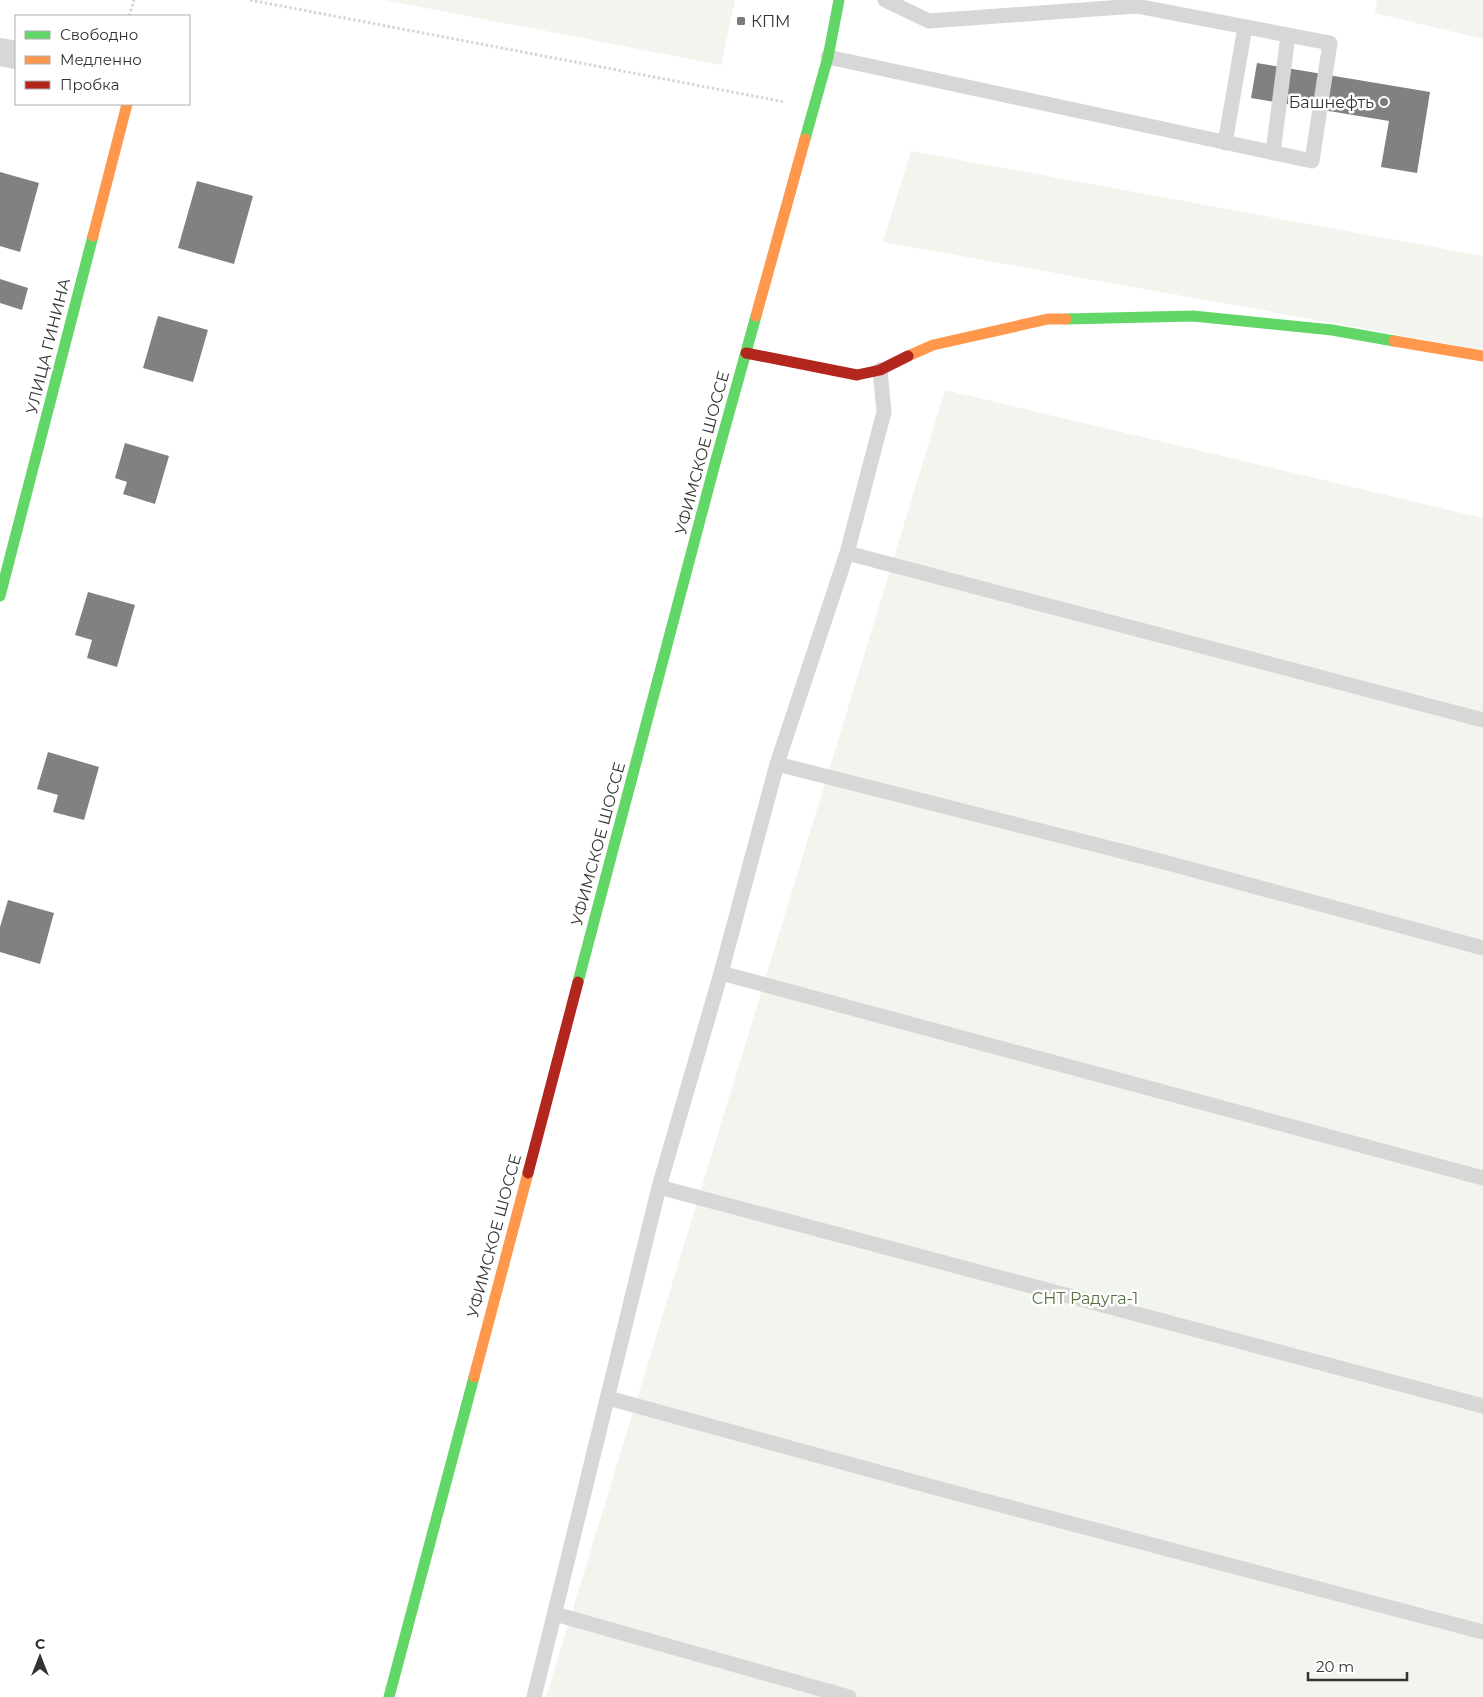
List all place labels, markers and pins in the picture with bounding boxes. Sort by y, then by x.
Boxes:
place label: КПМ [751,12,791,31]
marker: КПМ [735,15,747,27]
place label: Башнефть [1289,93,1374,112]
marker: Башнефть [1378,96,1390,108]

